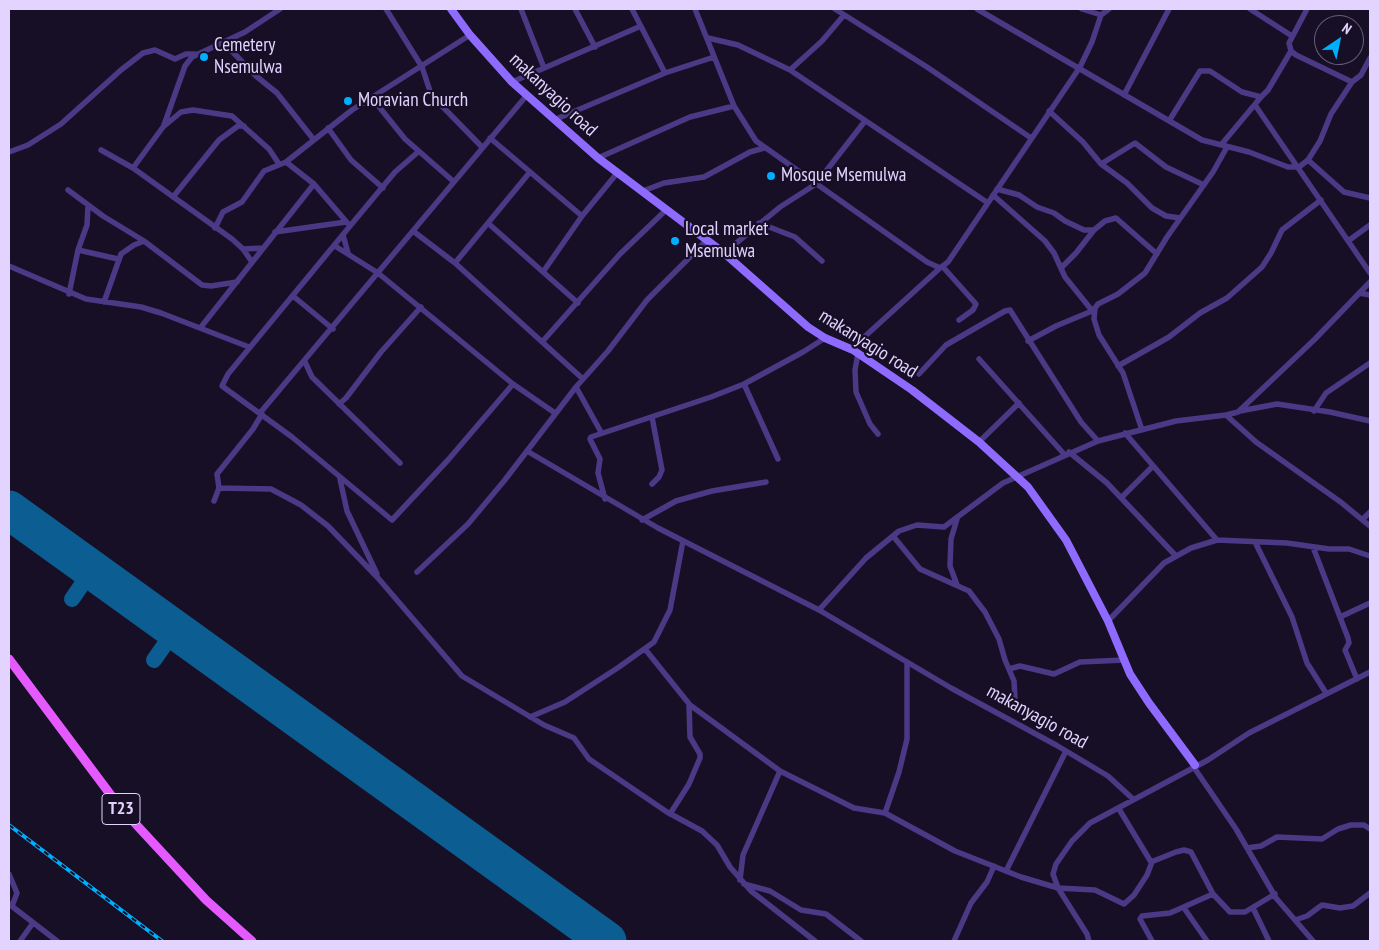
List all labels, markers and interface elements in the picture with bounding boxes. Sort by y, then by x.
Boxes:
north arrow [1314,15,1364,65]
text: N [1339,19,1355,38]
place label: Cemetery Nsemulwa [214,35,282,79]
street label: makanyagio road [504,49,602,141]
marker: Cemetery Nsemulwa [198,51,210,63]
place label: Moravian Church [358,90,468,112]
marker: Moravian Church [342,95,354,107]
place label: Mosque Msemulwa [781,165,906,187]
marker: Mosque Msemulwa [765,170,777,182]
place label: Local market Msemulwa [685,219,769,263]
marker: Local market Msemulwa [669,235,681,247]
street label: makanyagio road [815,305,921,383]
street label: makanyagio road [983,680,1091,754]
road number: T23 [102,794,140,824]

